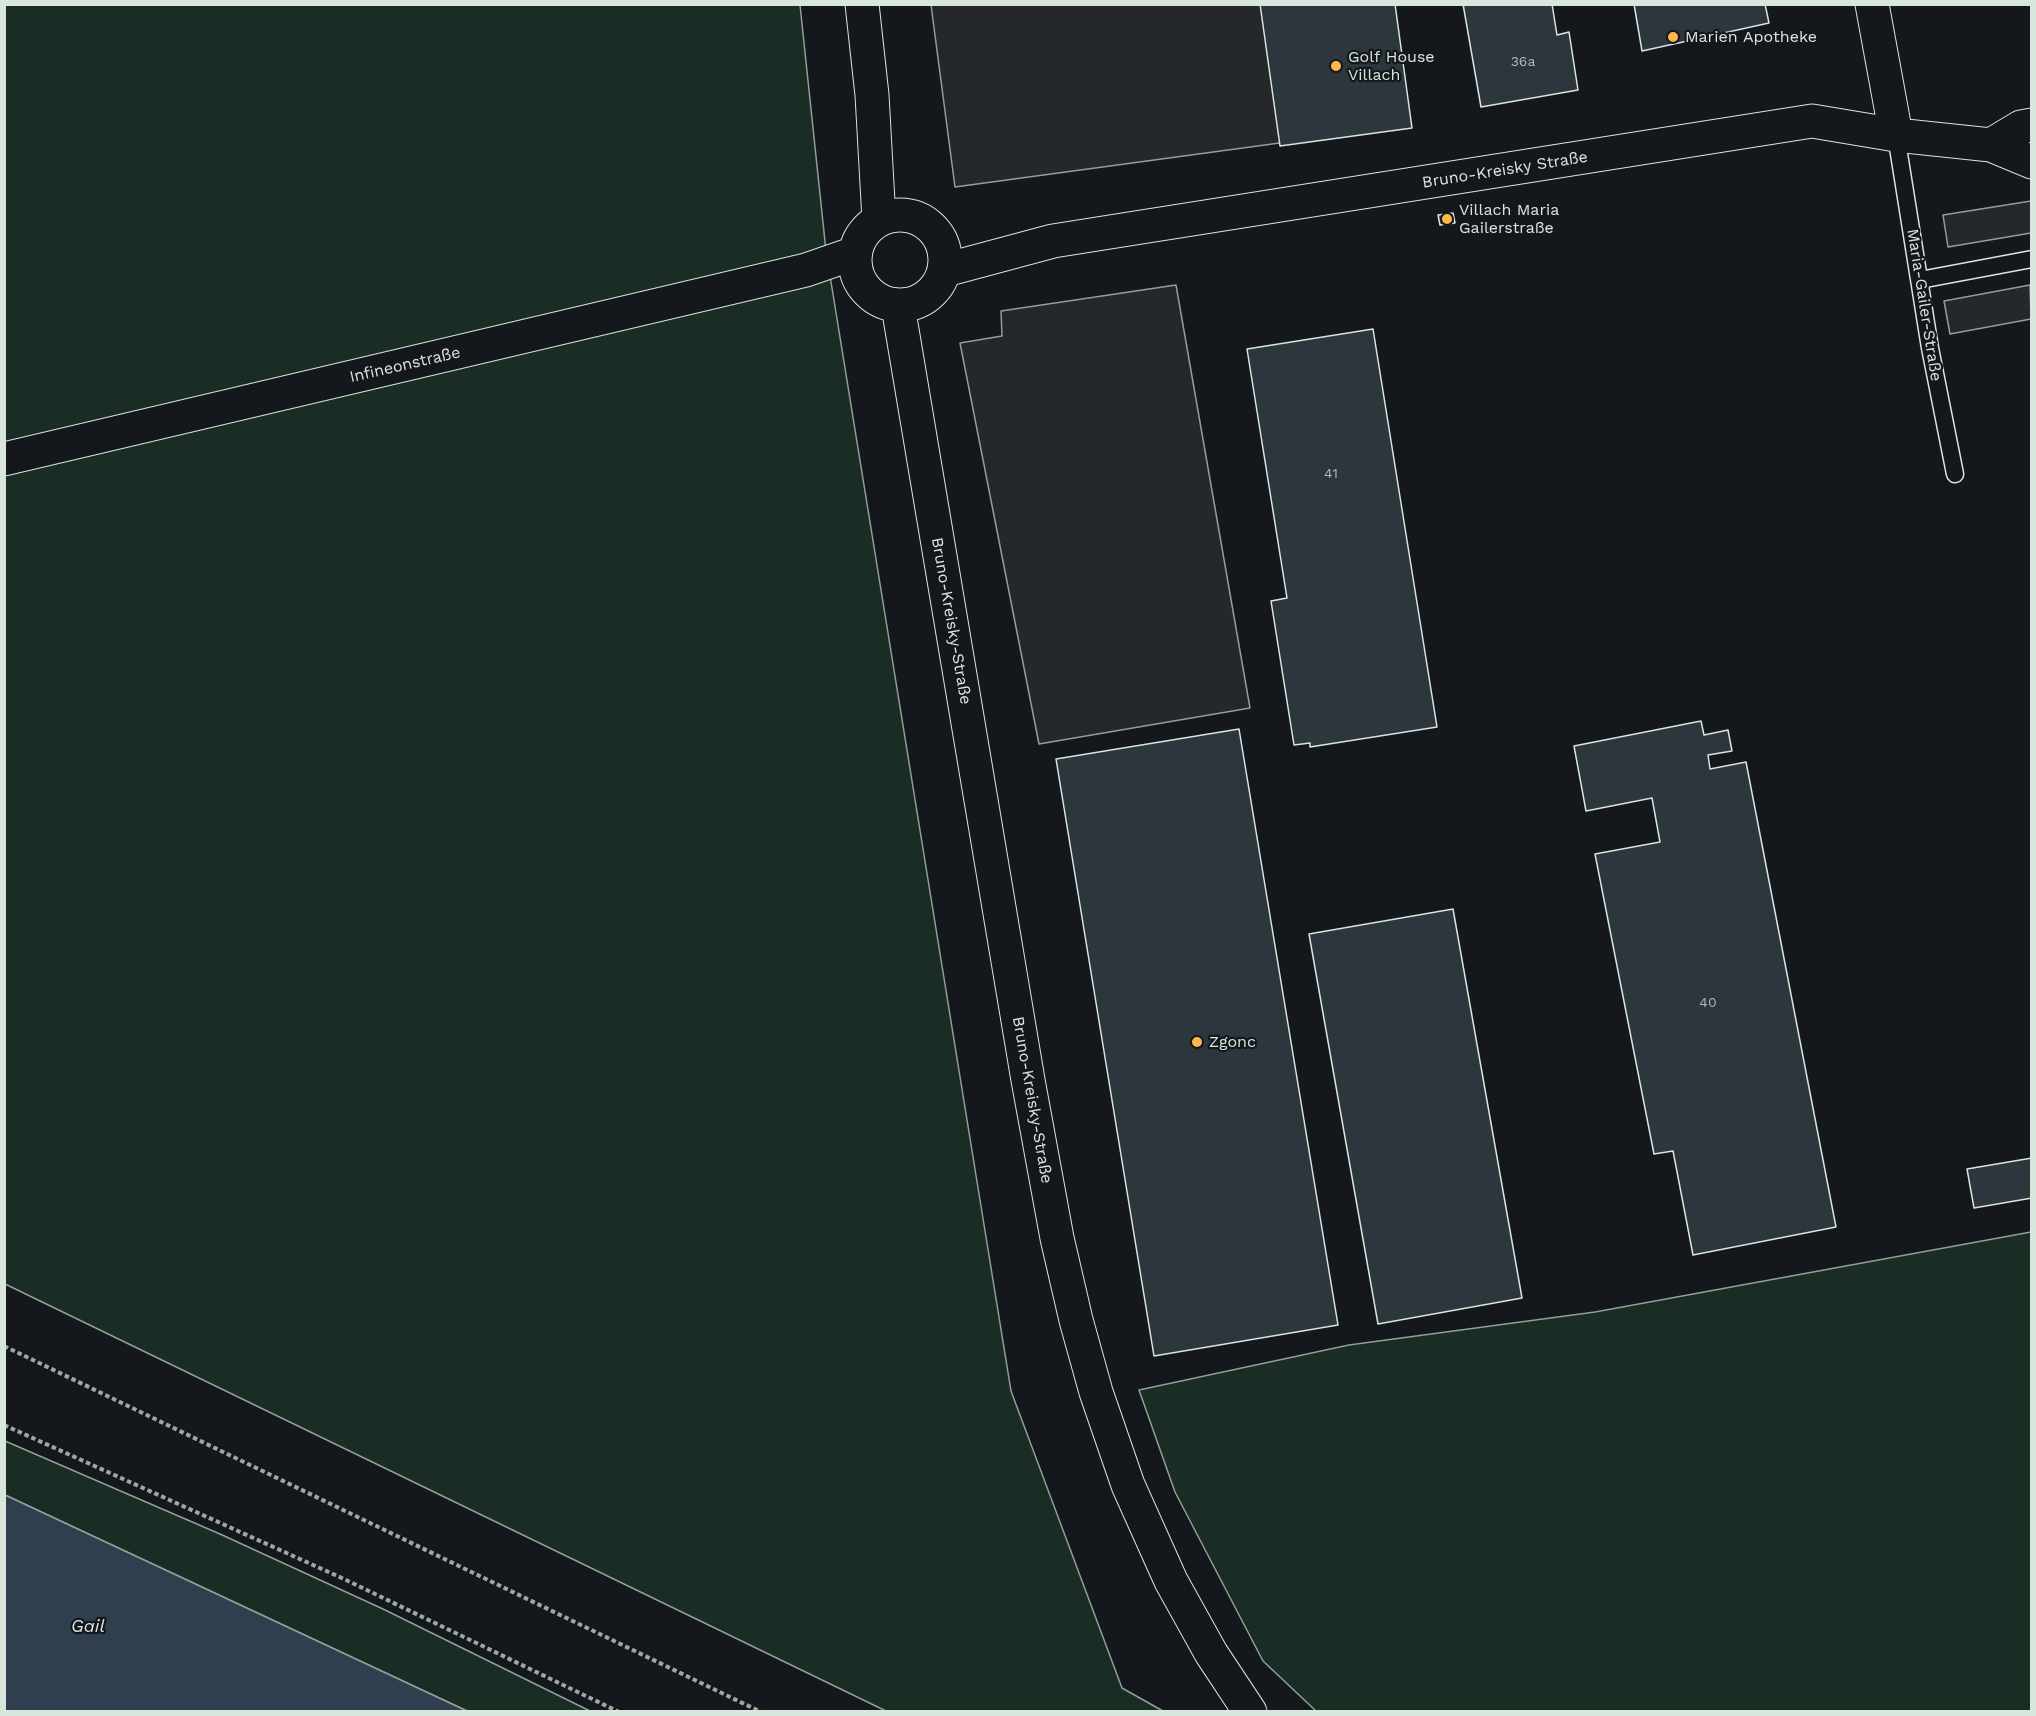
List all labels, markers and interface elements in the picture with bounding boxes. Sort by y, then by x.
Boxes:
place label: Marien Apotheke [1685,27,1817,47]
marker: Marien Apotheke [1666,30,1680,44]
place label: Golf House Villach [1348,47,1435,85]
house number: 36a [1511,54,1535,70]
marker: Golf House Villach [1329,59,1343,73]
street label: Bruno-Kreisky Straße [1421,147,1589,193]
place label: Villach Maria Gailerstraße [1459,200,1559,238]
marker: Villach Maria Gailerstraße [1440,212,1454,226]
street label: Maria-Gailer-Straße [1902,227,1946,383]
street label: Infineonstraße [348,343,462,387]
house number: 41 [1324,466,1338,482]
street label: Bruno-Kreisky-Straße [927,536,975,706]
house number: 40 [1699,995,1717,1011]
street label: Bruno-Kreisky-Straße [1008,1015,1056,1185]
place label: Zgonc [1209,1032,1256,1052]
marker: Zgonc [1190,1035,1204,1049]
water label: Gail [71,1616,105,1638]

